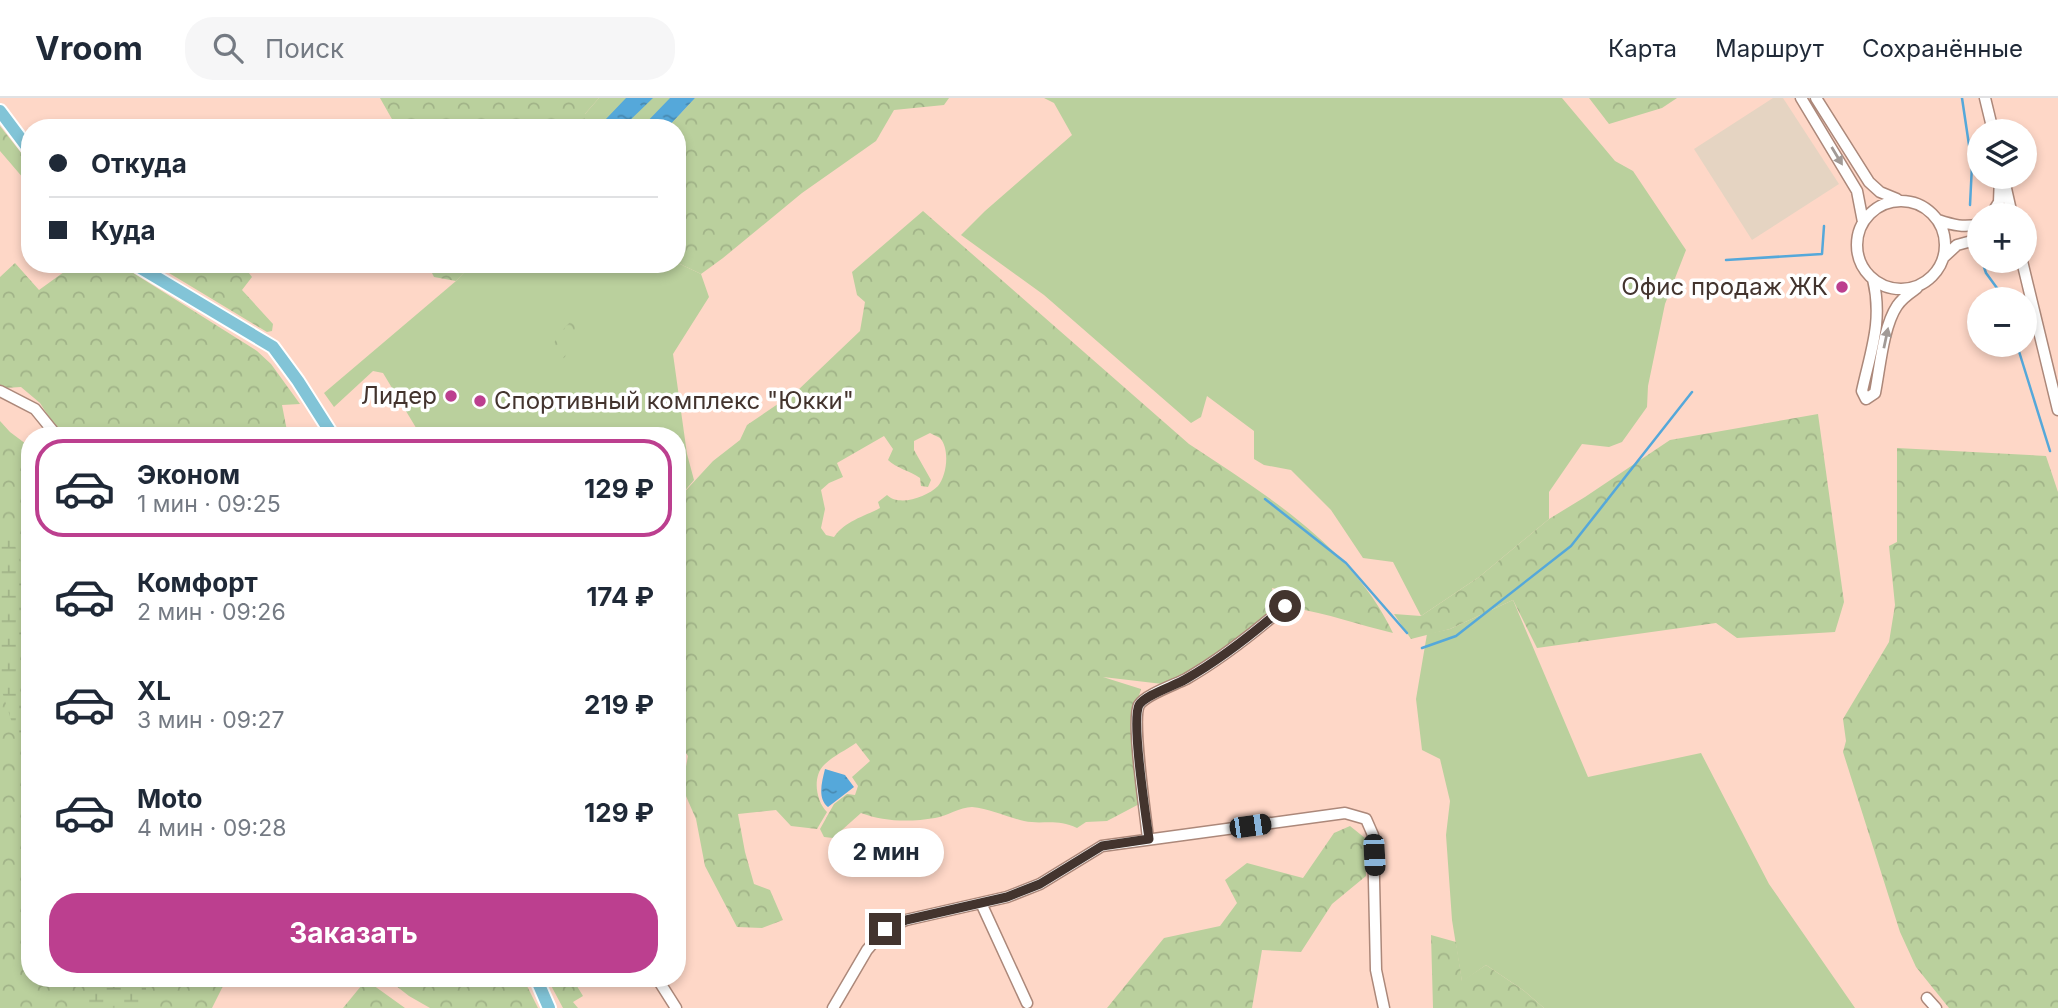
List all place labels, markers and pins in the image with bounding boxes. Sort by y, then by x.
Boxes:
place label: Офис продаж ЖК [1621,272,1828,301]
marker: Офис продаж ЖК [1834,279,1850,295]
place label: Лидер [361,381,437,410]
place label: Спортивный комплекс "Юкки" [494,386,854,415]
marker: Лидер [443,388,459,404]
marker: Спортивный комплекс "Юкки" [472,393,488,409]

